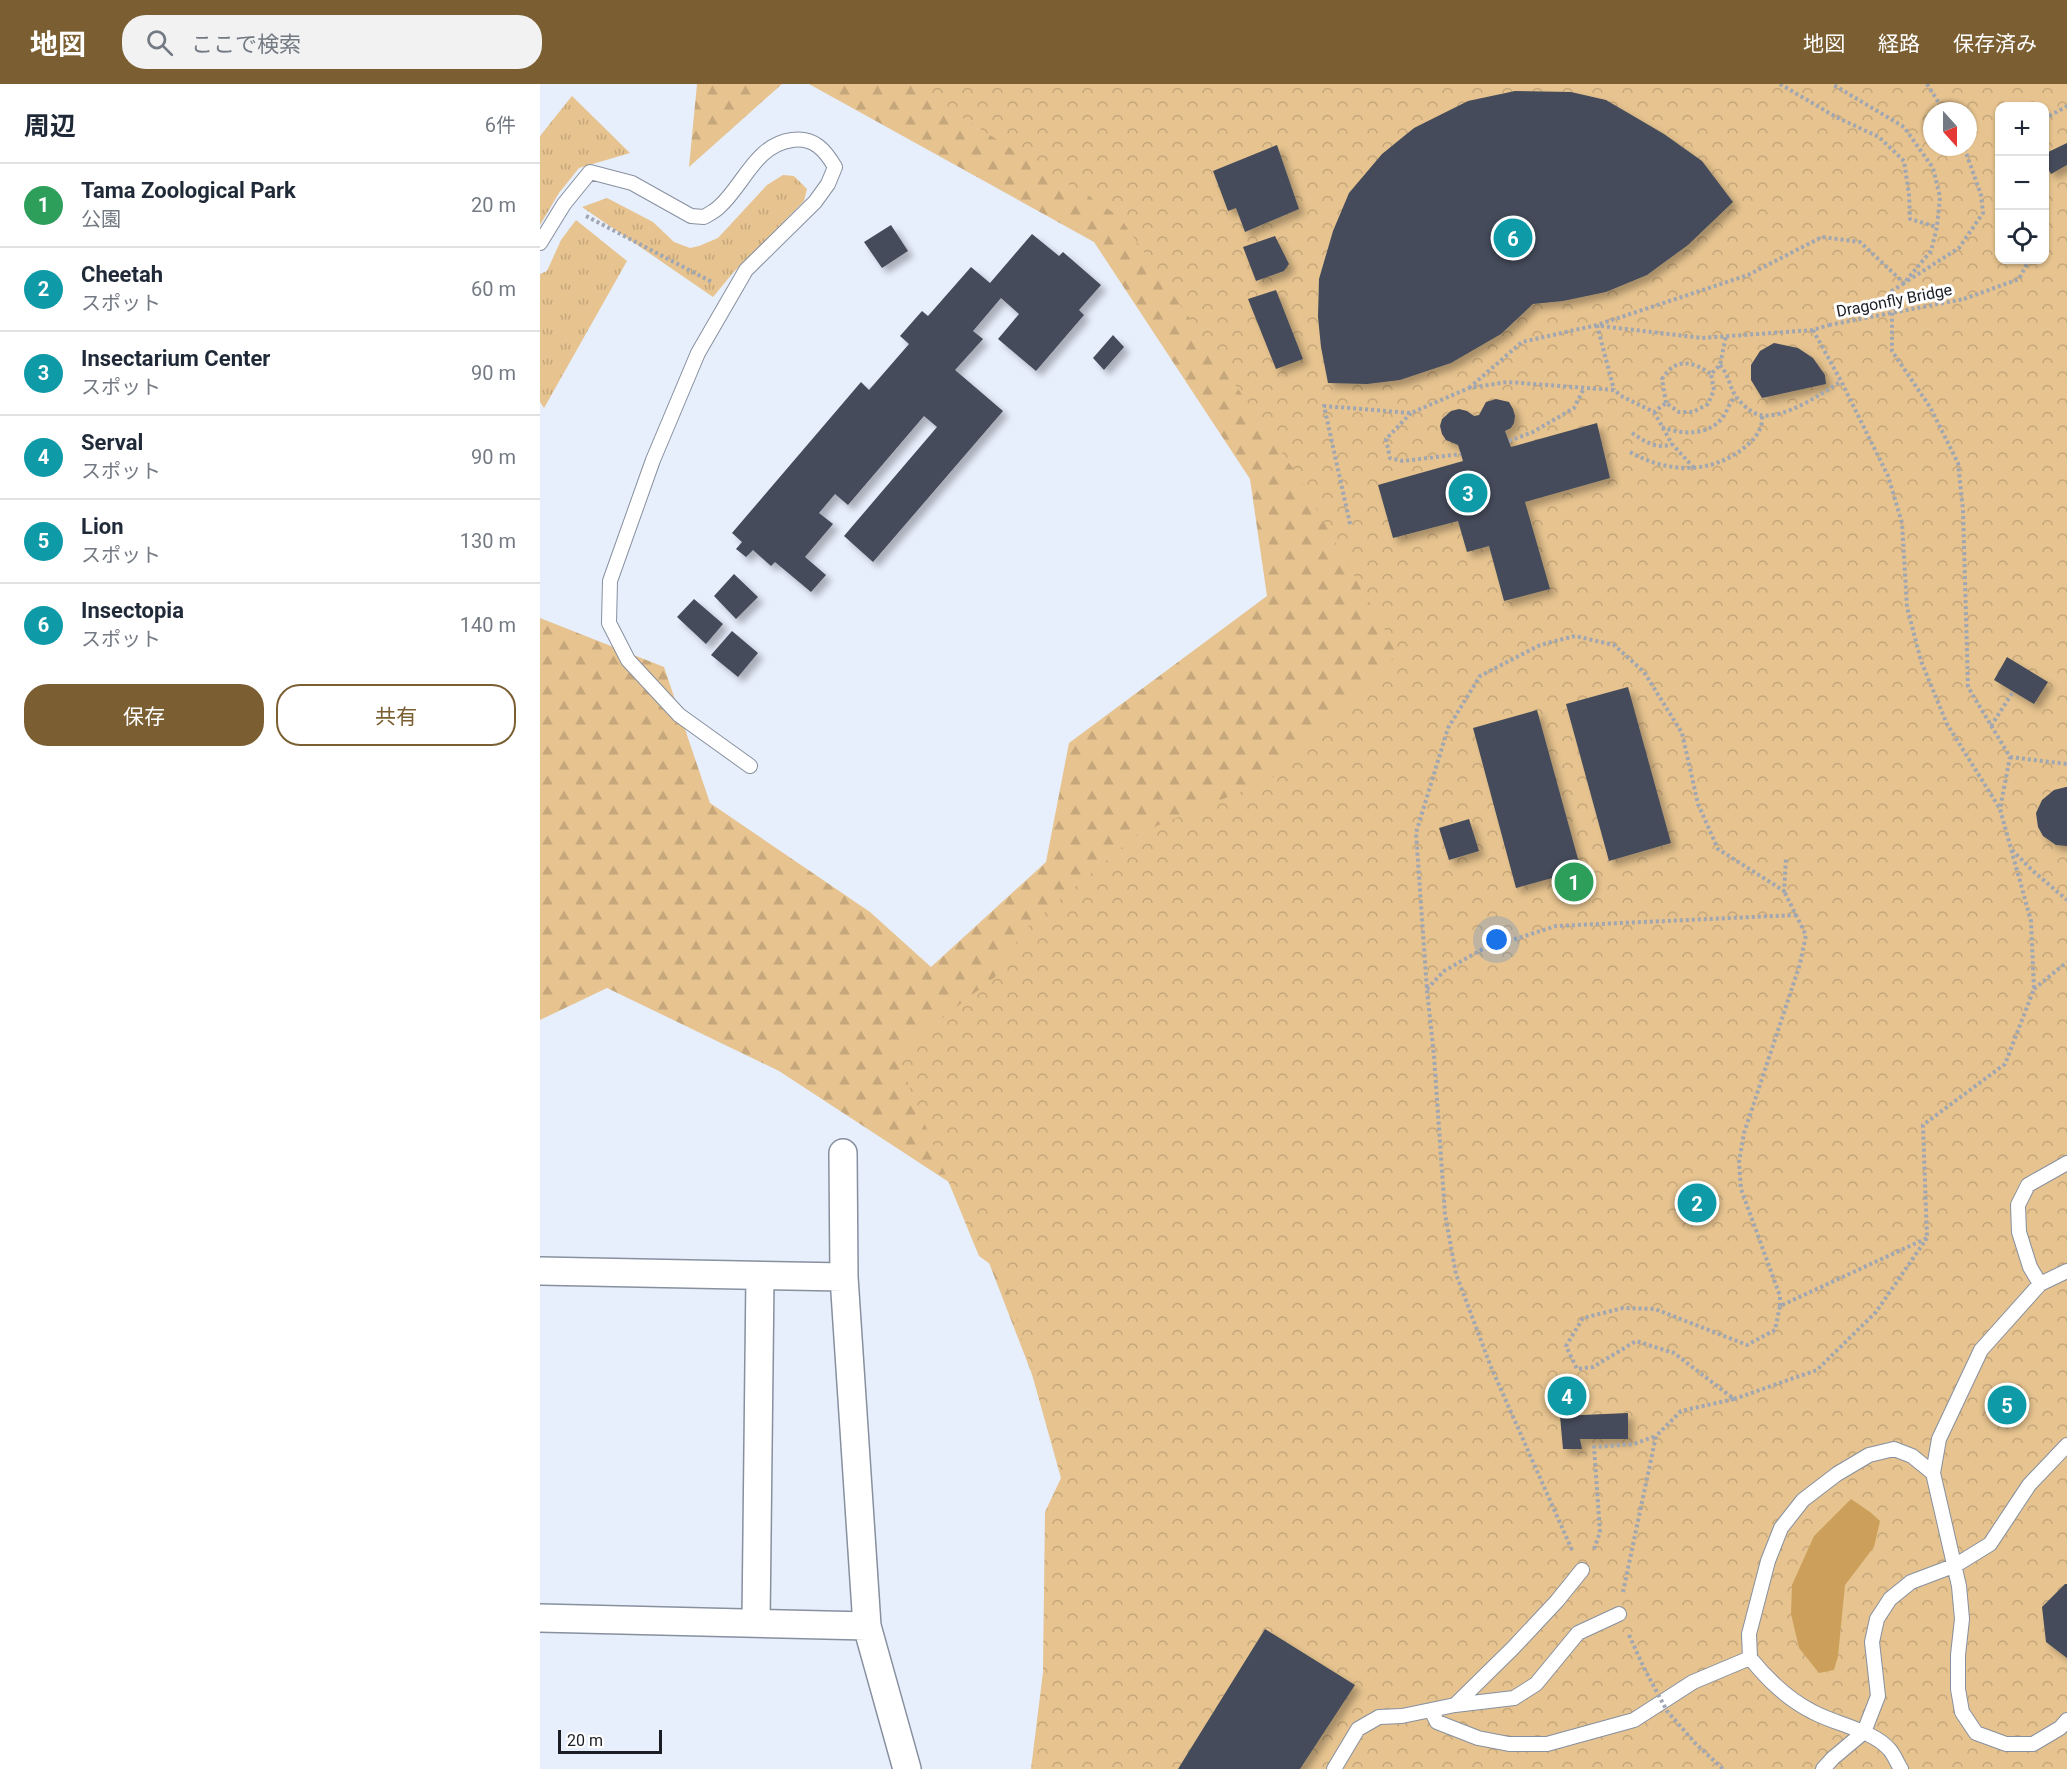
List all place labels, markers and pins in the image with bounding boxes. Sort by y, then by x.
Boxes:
pin: 6 [1494,216,1532,260]
pin: 3 [1448,470,1488,516]
pin: 1 [1554,860,1594,904]
pin: 2 [1678,1180,1716,1226]
pin: 4 [1548,1374,1586,1418]
pin: 5 [1988,1382,2026,1428]

